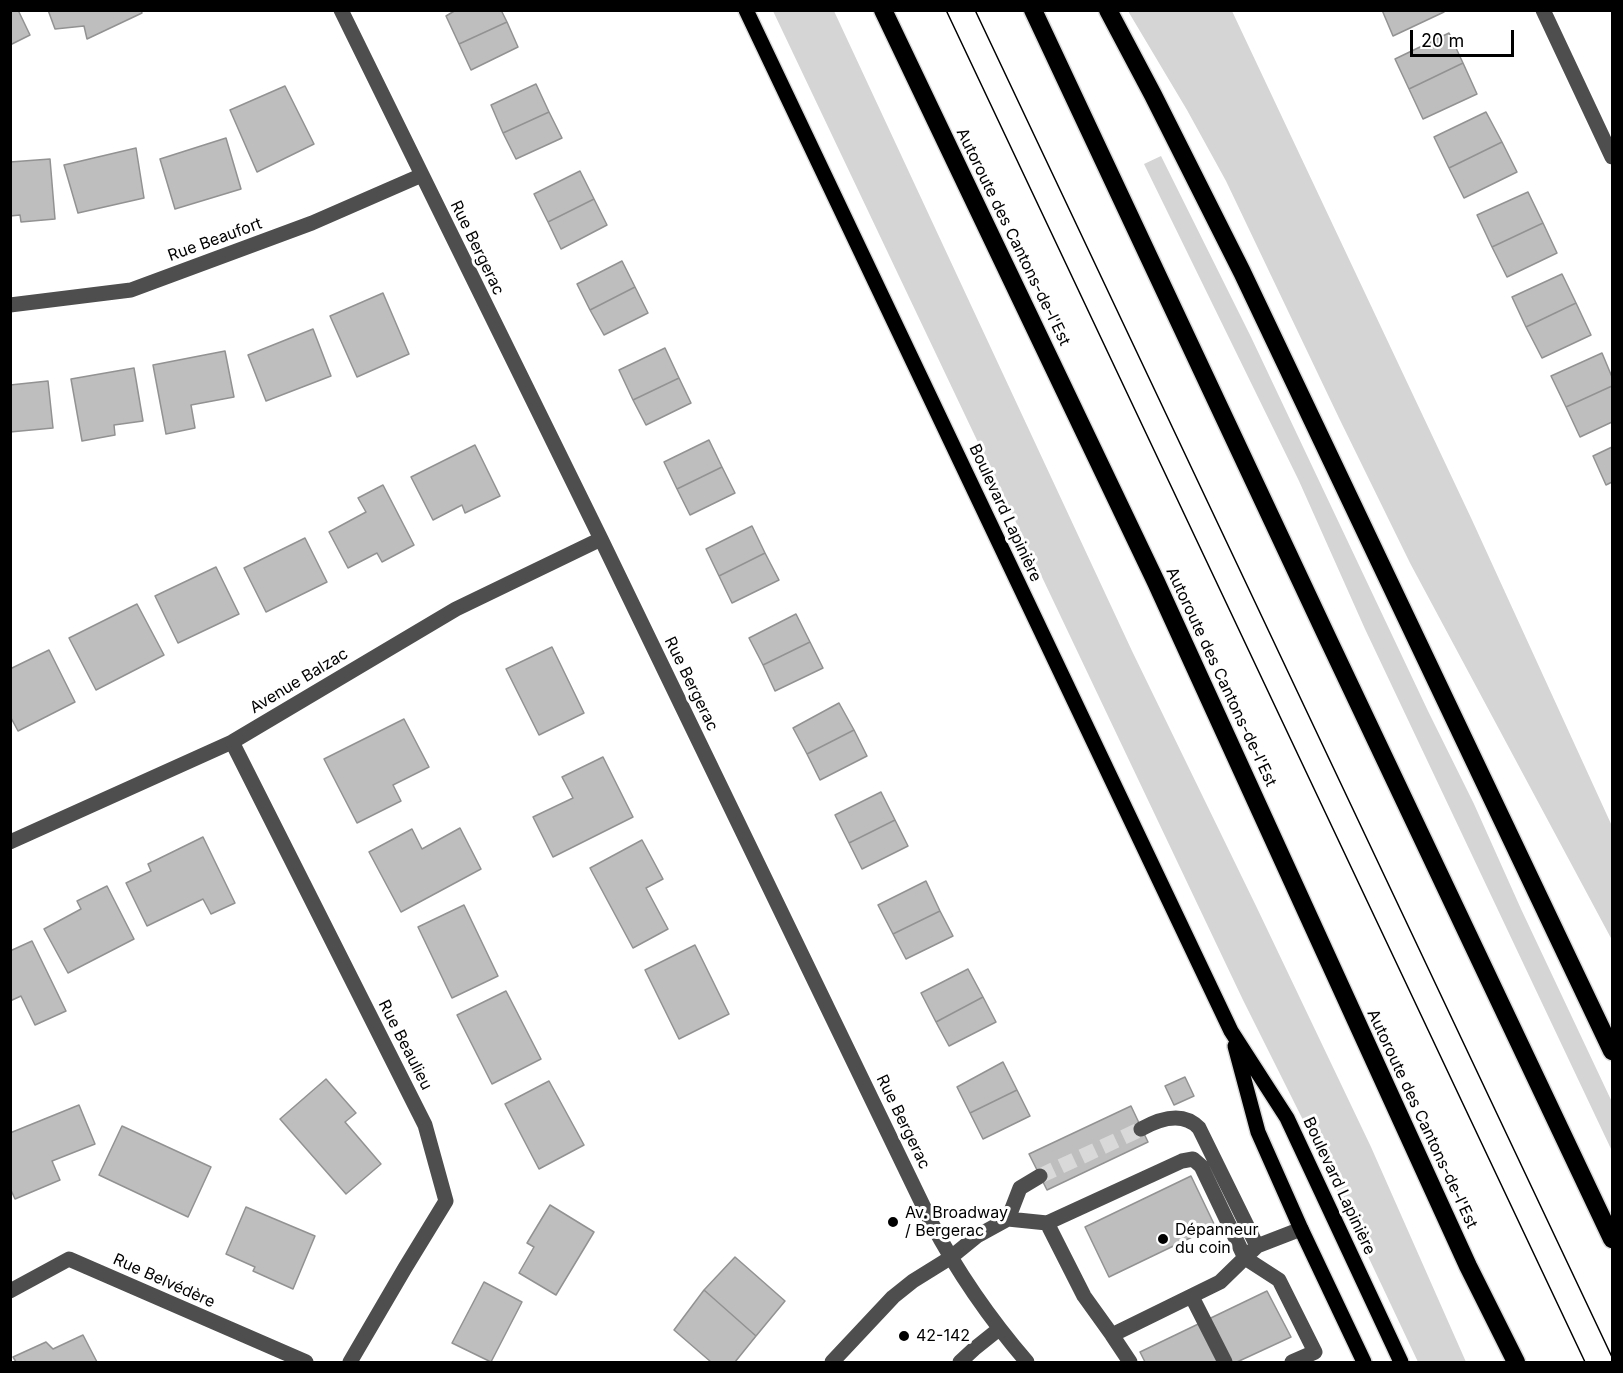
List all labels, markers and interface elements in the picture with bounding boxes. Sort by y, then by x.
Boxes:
scale bar [1413,18,1516,56]
text: 20 m [1421,30,1464,51]
street label: Autoroute des Cantons-de-l'Est [952,125,1074,349]
street label: Rue Bergerac [446,198,508,298]
street label: Rue Beaufort [165,214,265,266]
street label: Boulevard Lapinière [965,441,1045,585]
street label: Autoroute des Cantons-de-l'Est [1162,564,1280,790]
street label: Rue Bergerac [660,634,722,734]
street label: Avenue Balzac [246,644,352,718]
street label: Rue Beaulieu [374,997,436,1093]
street label: Autoroute des Cantons-de-l'Est [1363,1006,1481,1232]
street label: Rue Bergerac [872,1072,934,1172]
street label: Boulevard Lapinière [1299,1114,1379,1258]
place label: Av. Broadway / Bergerac [905,1203,1008,1241]
marker: Av. Broadway / Bergerac [886,1215,900,1229]
place label: Dépanneur du coin [1175,1220,1259,1258]
marker: Dépanneur du coin [1156,1232,1170,1246]
street label: Rue Belvédère [110,1250,218,1312]
place label: 42-142 [916,1326,970,1346]
marker: 42-142 [897,1329,911,1343]

